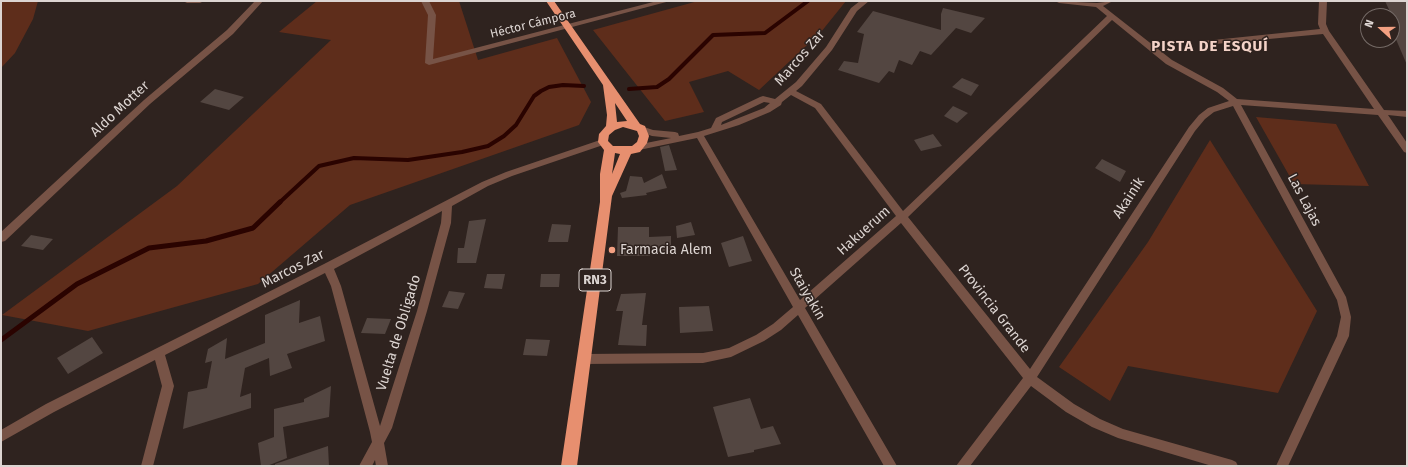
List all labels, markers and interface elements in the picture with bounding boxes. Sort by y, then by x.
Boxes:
street label: Héctor Cámpora [489,6,577,42]
north arrow [1360,8,1400,48]
text: N [1362,18,1377,30]
street label: Marcos Zar [771,27,829,89]
district label: PISTA DE ESQUÍ [1151,38,1269,56]
street label: Aldo Motter [87,78,153,140]
street label: Las Lajas [1283,171,1325,229]
street label: Akainik [1109,174,1149,222]
street label: Hakuerum [834,203,894,259]
place label: Farmacia Alem [620,242,712,258]
marker: Farmacia Alem [607,245,617,255]
street label: Marcos Zar [259,246,327,292]
street label: Provincia Grande [954,261,1034,357]
street label: Staiyakin [785,265,829,323]
road number: RN3 [579,269,611,291]
street label: Vuelta de Obligado [373,273,425,393]

